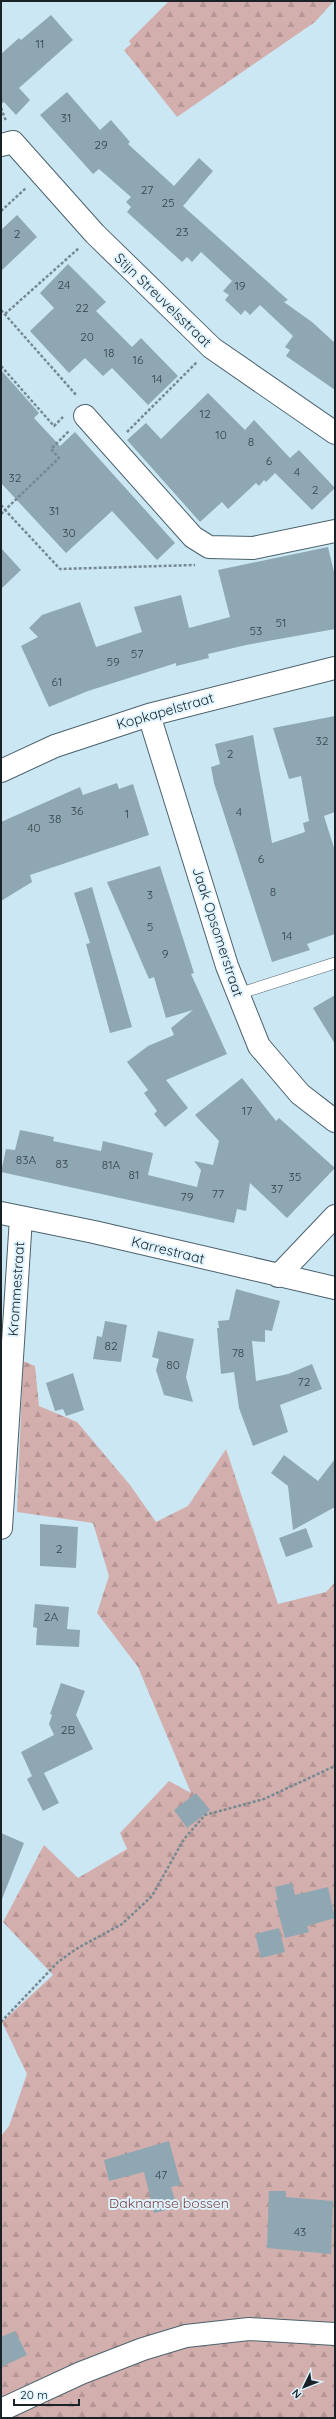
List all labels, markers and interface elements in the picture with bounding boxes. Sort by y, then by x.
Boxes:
house number: 11 [36,36,44,51]
house number: 31 [61,110,71,125]
house number: 29 [94,137,108,152]
house number: 27 [141,182,153,197]
house number: 25 [161,195,175,210]
house number: 23 [176,224,188,239]
house number: 2 [14,226,21,241]
street label: Stijn Streuvelsstraat [111,249,216,351]
house number: 24 [58,277,70,292]
house number: 19 [234,278,246,293]
house number: 22 [75,300,89,315]
house number: 20 [80,329,94,344]
house number: 18 [104,345,114,360]
house number: 16 [133,352,144,367]
house number: 14 [152,371,162,386]
house number: 12 [199,406,211,421]
house number: 10 [215,427,227,442]
house number: 8 [248,434,254,449]
house number: 6 [266,453,273,468]
house number: 4 [294,464,300,479]
house number: 32 [9,470,22,485]
house number: 2 [312,482,319,497]
house number: 31 [49,503,59,518]
house number: 30 [62,525,76,540]
house number: 51 [276,615,286,630]
house number: 53 [250,623,262,638]
house number: 57 [131,646,143,661]
house number: 59 [106,654,120,669]
house number: 61 [52,674,62,689]
street label: Kopkapelstraat [114,688,216,733]
house number: 32 [316,733,329,748]
house number: 2 [227,746,234,761]
house number: 36 [71,803,84,818]
house number: 4 [236,804,242,819]
house number: 1 [125,806,129,821]
house number: 38 [49,811,61,826]
house number: 40 [27,820,41,835]
house number: 6 [258,851,265,866]
street label: Jaak Opsomerstraat [189,865,248,999]
house number: 8 [270,884,276,899]
house number: 3 [147,887,153,902]
house number: 5 [147,919,153,934]
house number: 14 [282,928,292,943]
house number: 9 [162,946,169,961]
house number: 17 [242,1103,252,1118]
house number: 83A [16,1152,36,1167]
house number: 83 [56,1156,68,1171]
house number: 81A [102,1157,121,1172]
house number: 81 [129,1167,139,1182]
house number: 35 [289,1169,301,1184]
house number: 37 [271,1181,283,1196]
house number: 77 [212,1186,224,1201]
house number: 79 [181,1189,194,1204]
street label: Karrestraat [130,1232,207,1268]
street label: Krommestraat [4,1241,28,1337]
house number: 82 [104,1338,118,1353]
house number: 78 [232,1345,244,1360]
house number: 80 [166,1357,180,1372]
house number: 72 [298,1374,311,1389]
house number: 2 [56,1541,63,1556]
house number: 2A [44,1609,58,1624]
house number: 2B [61,1722,75,1737]
house number: 47 [155,2167,167,2182]
park label: Daknamse bossen [109,2194,229,2212]
house number: 43 [294,2224,306,2239]
north arrow [284,2367,324,2407]
scale bar [14,2381,79,2407]
text: N [289,2386,305,2402]
text: 20 m [20,2387,48,2402]

